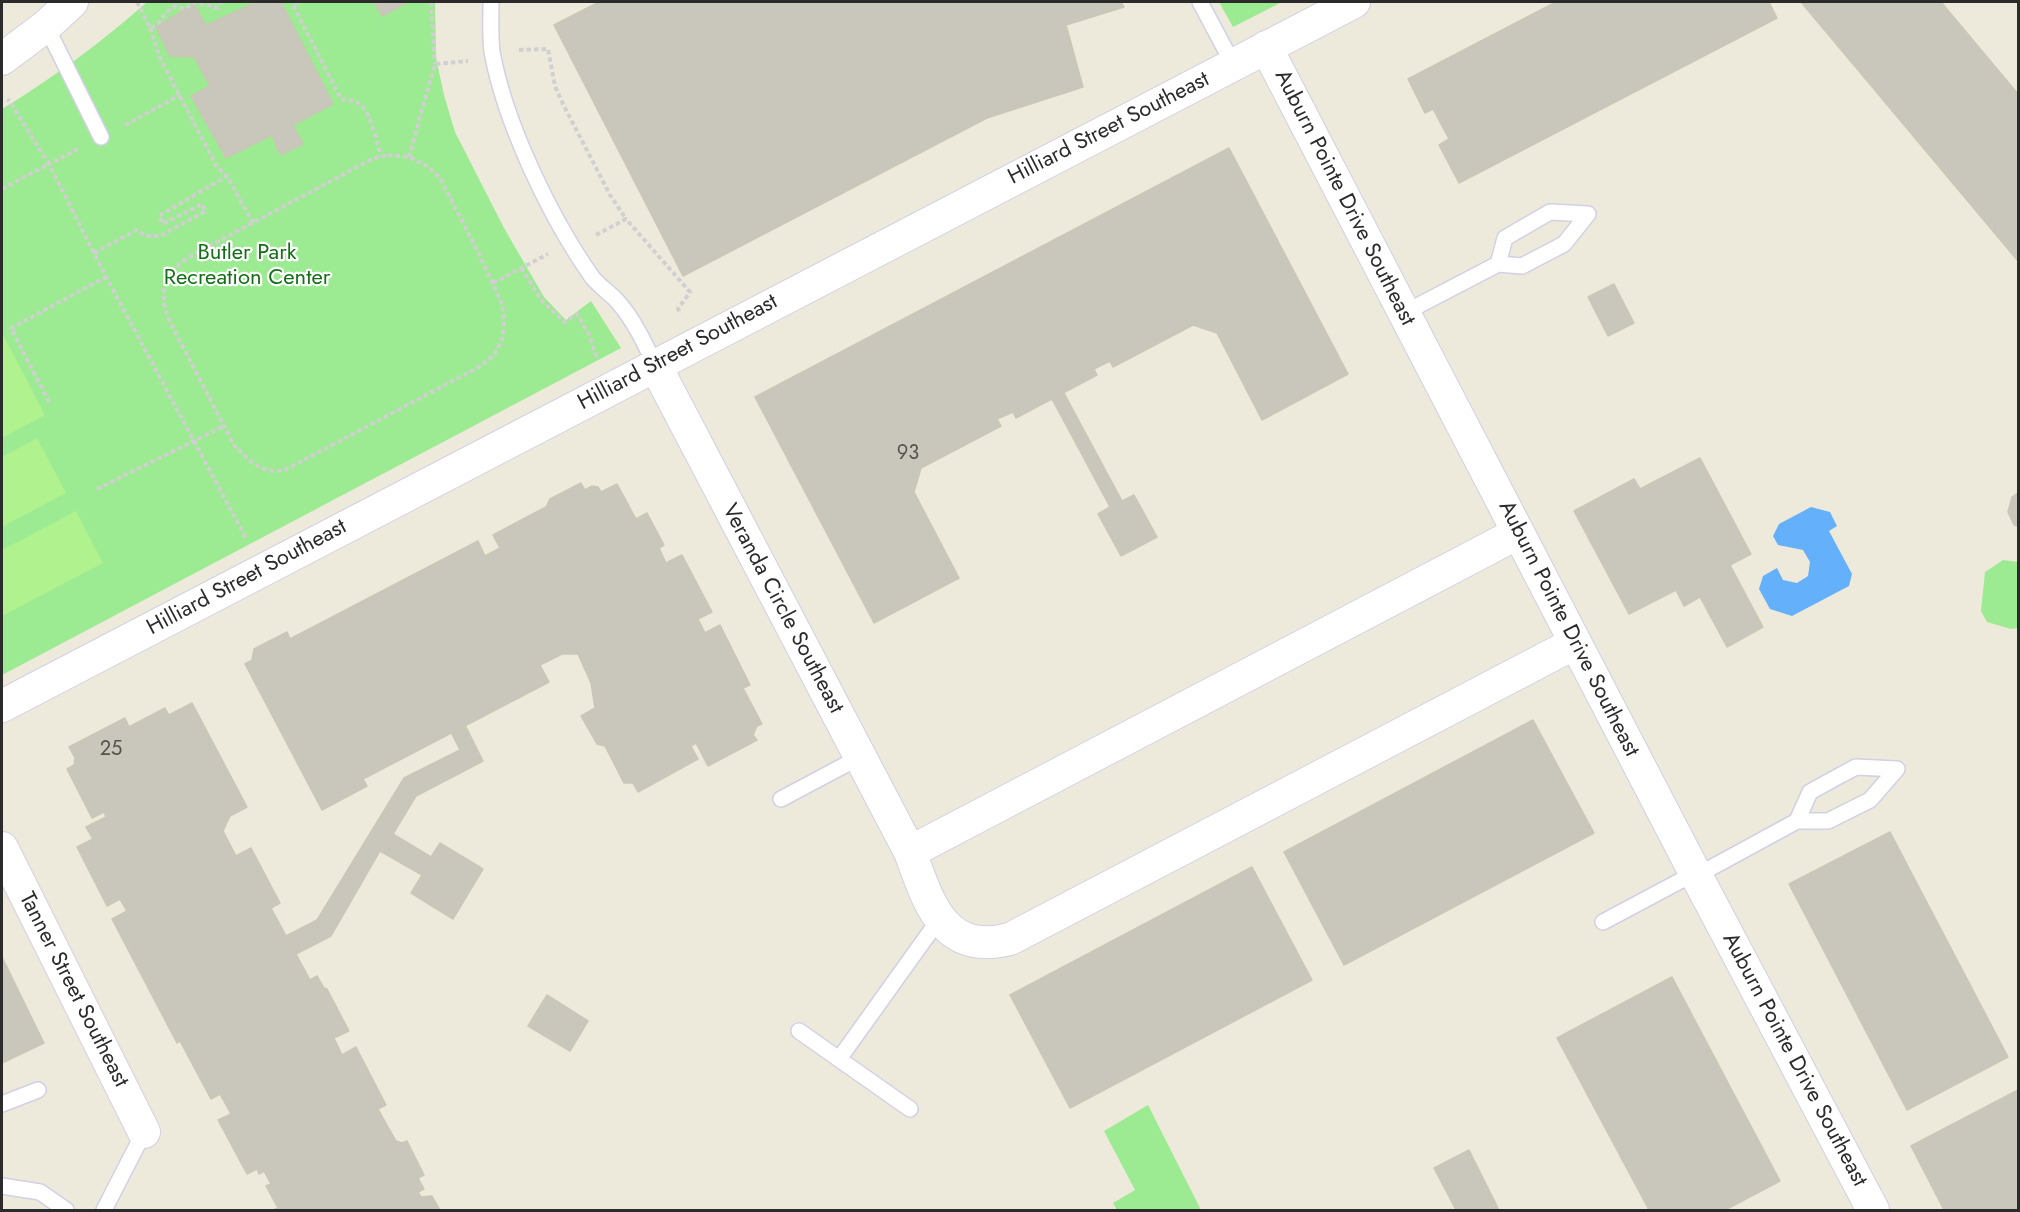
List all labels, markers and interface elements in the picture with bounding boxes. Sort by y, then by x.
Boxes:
street label: Auburn Pointe Drive Southeast [1268,66,1420,330]
street label: Hilliard Street Southeast [1004,67,1214,191]
park label: Butler Park Recreation Center [164,241,330,292]
street label: Hilliard Street Southeast [574,289,782,417]
house number: 93 [897,442,919,466]
street label: Auburn Pointe Drive Southeast [1492,497,1644,761]
street label: Veranda Circle Southeast [716,500,848,718]
street label: Hilliard Street Southeast [143,514,351,642]
house number: 25 [100,738,122,762]
street label: Tanner Street Southeast [12,888,134,1092]
street label: Auburn Pointe Drive Southeast [1716,929,1872,1191]

